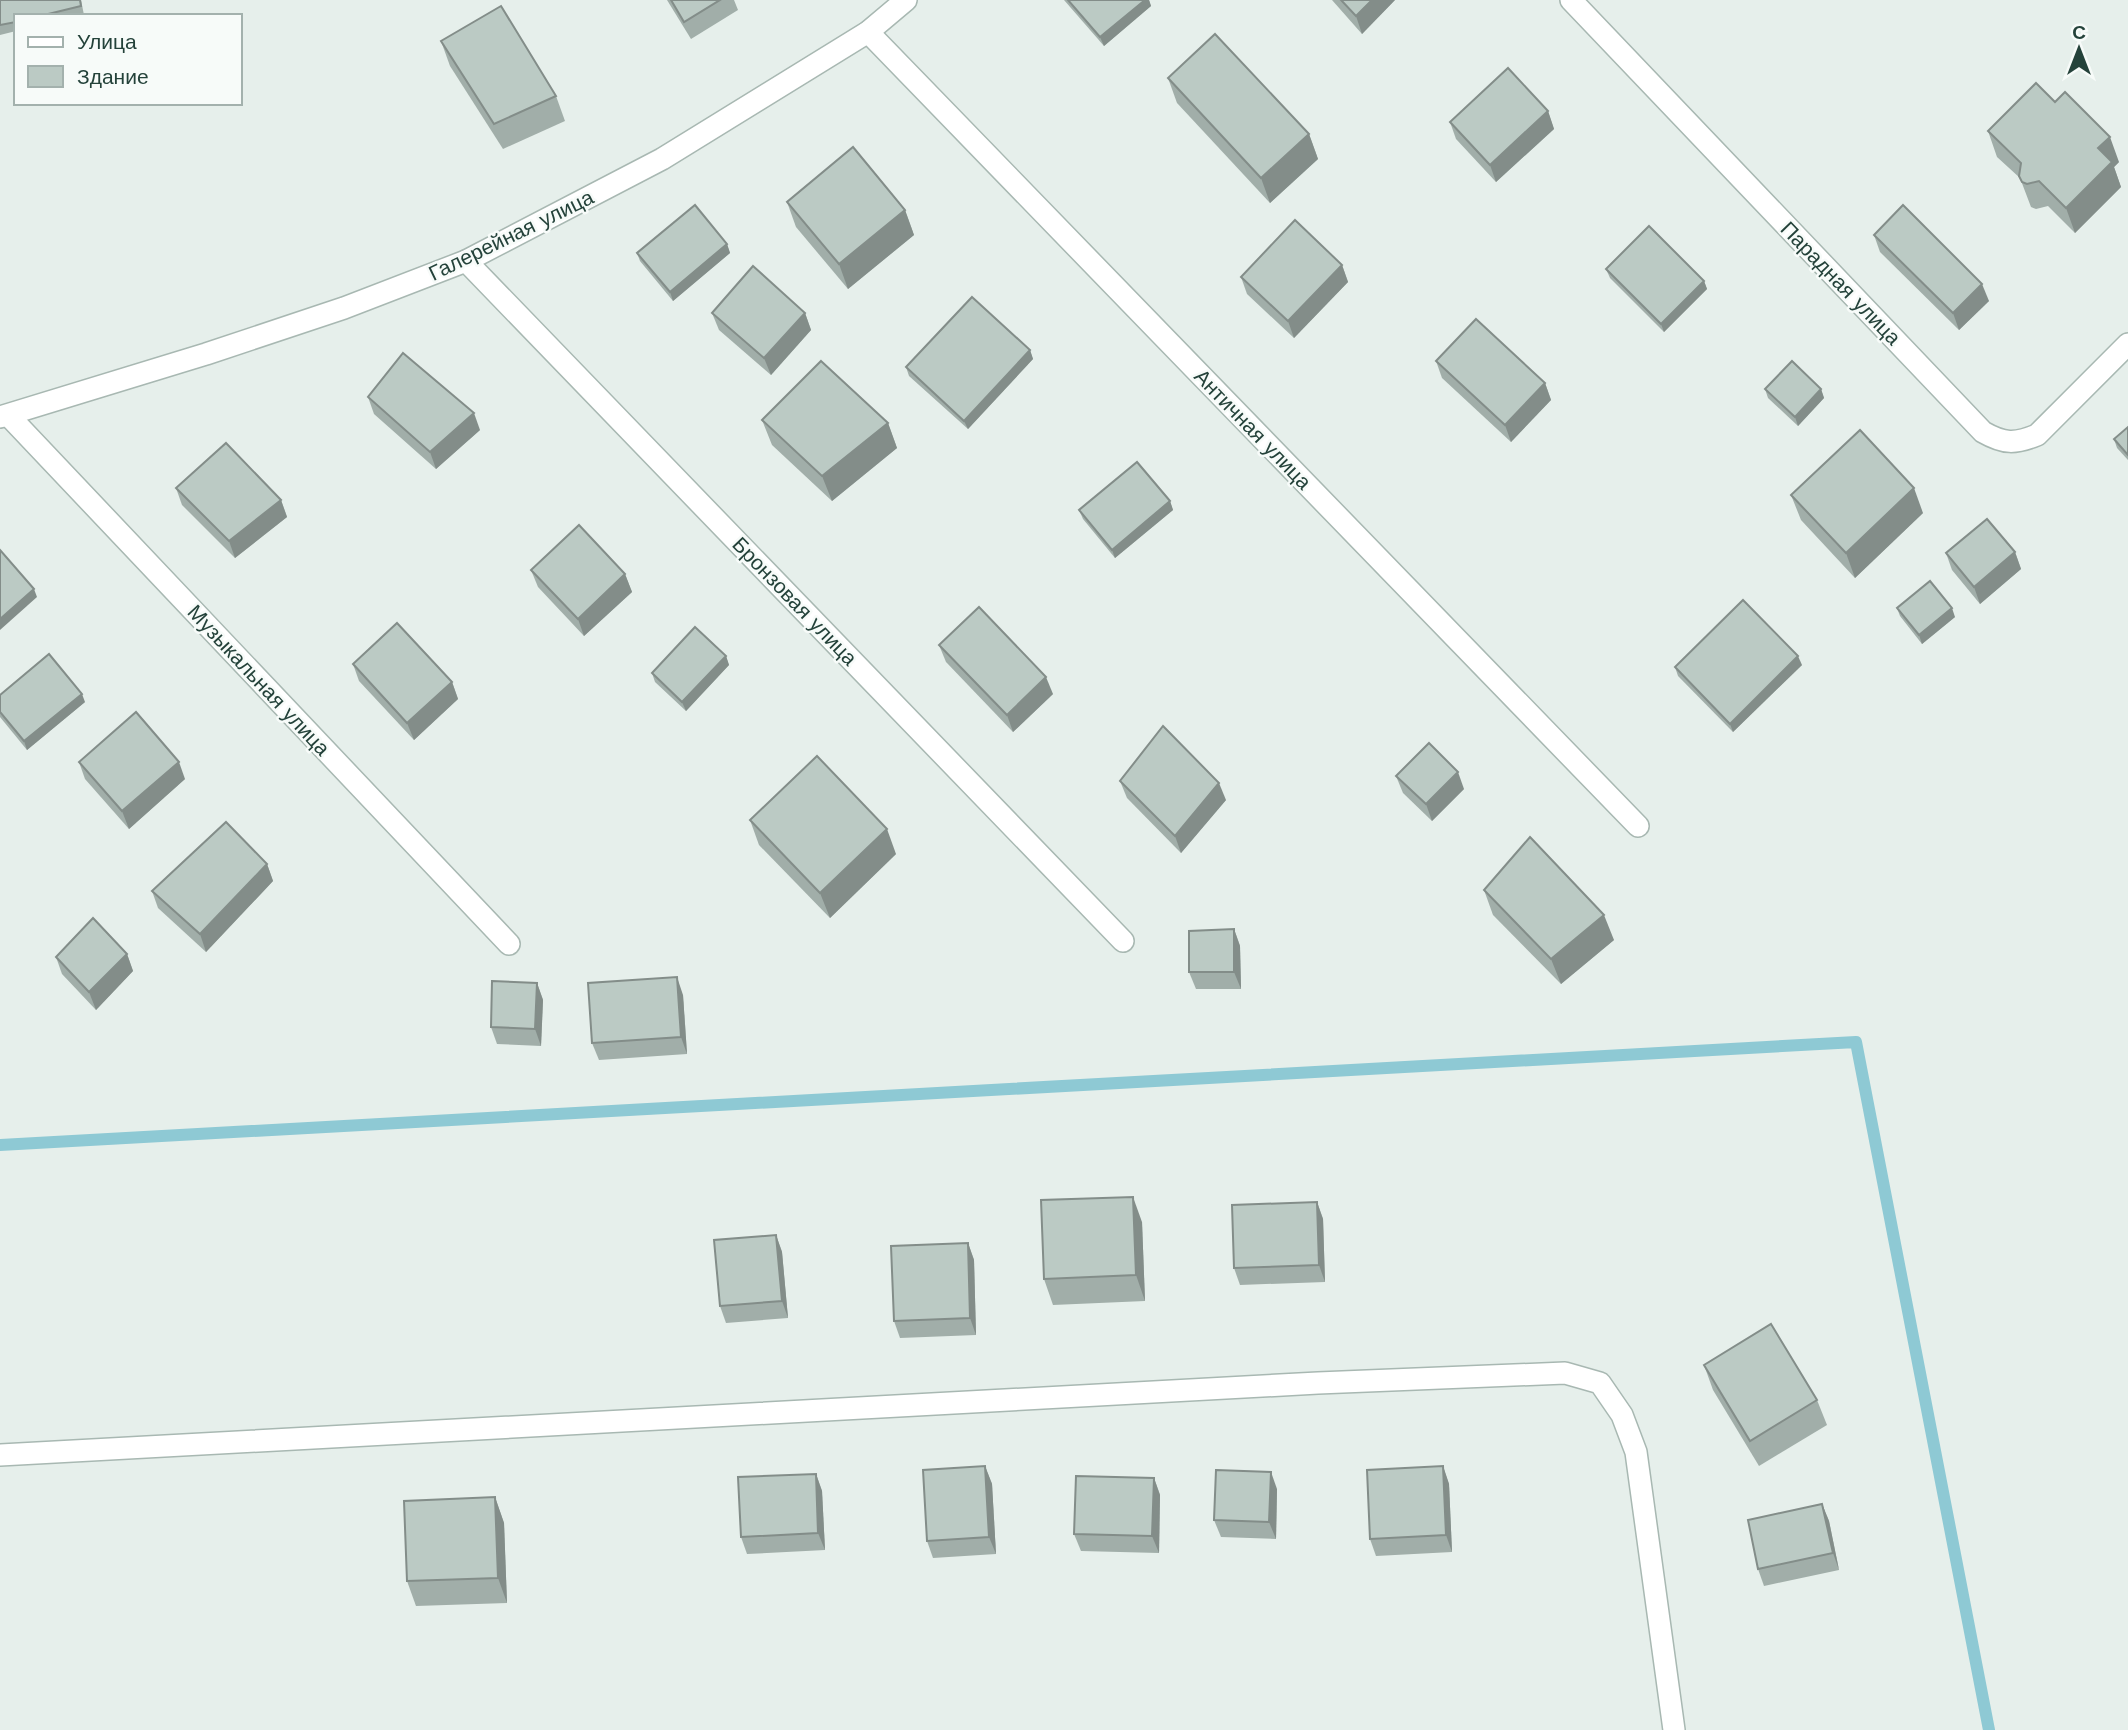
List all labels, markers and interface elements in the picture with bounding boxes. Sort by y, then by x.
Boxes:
legend [14,14,242,105]
north arrow [2044,14,2114,84]
text: С [2072,21,2086,44]
text: Улица [77,29,137,54]
text: Здание [77,64,149,89]
street label: Галерейная улица [424,184,598,286]
street label: Парадная улица [1776,216,1906,350]
street label: Античная улица [1189,364,1317,495]
street label: Бронзовая улица [727,532,863,671]
street label: Музыкальная улица [183,599,336,761]

